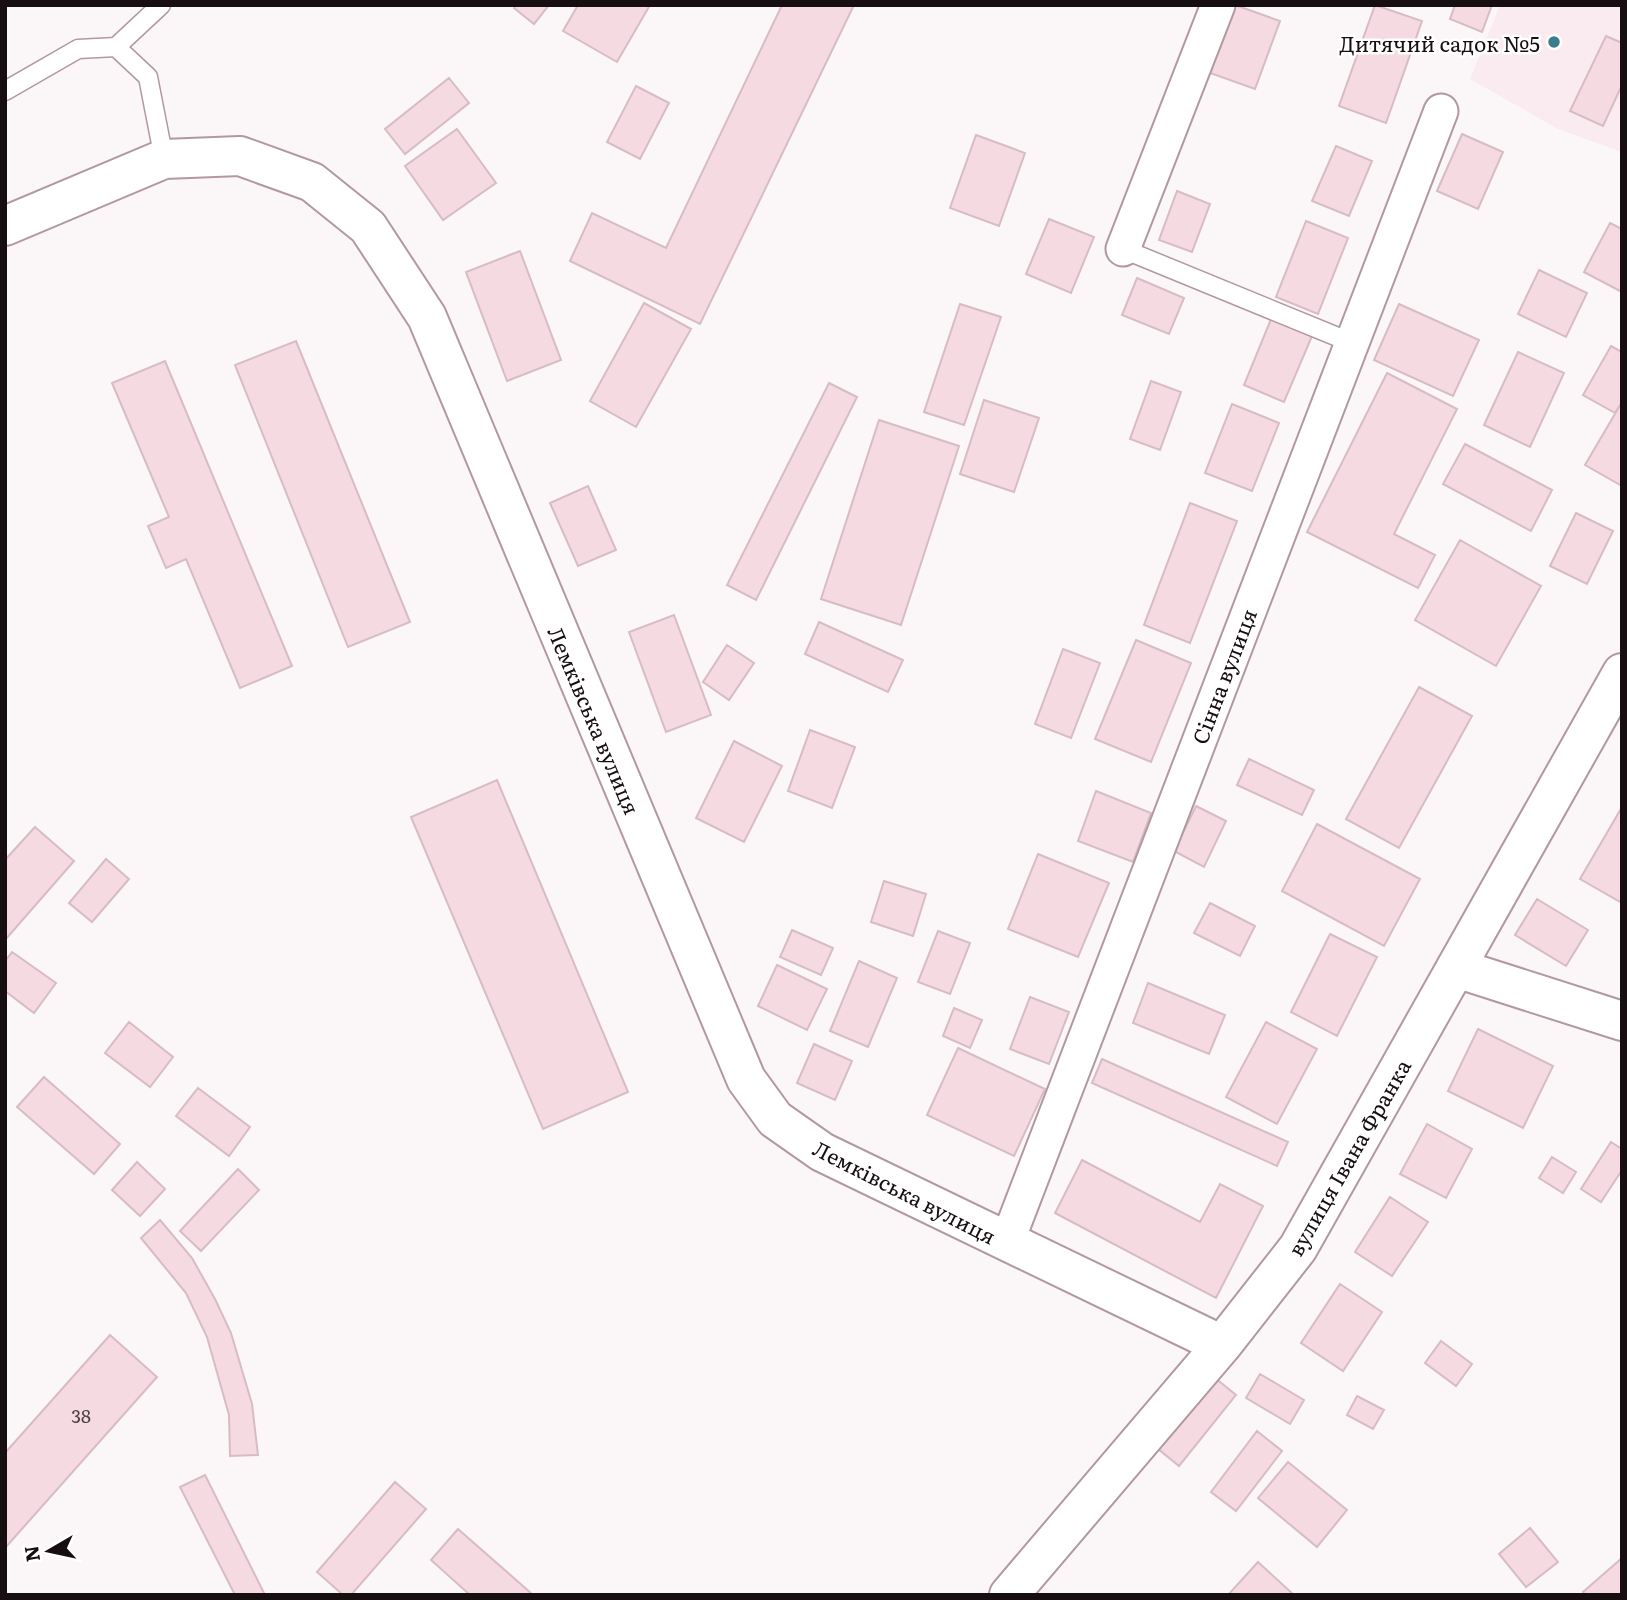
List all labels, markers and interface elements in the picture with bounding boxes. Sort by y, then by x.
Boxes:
place label: Дитячий садок №5 [1340,27,1540,58]
marker: Дитячий садок №5 [1546,34,1562,50]
street label: Сінна вулиця [1183,604,1263,748]
street label: Лемківська вулиця [541,621,649,819]
street label: вулиця Івана Франка [1279,1052,1417,1261]
street label: Лемківська вулиця [808,1131,1002,1251]
house number: 38 [71,1402,91,1429]
north arrow [14,1516,84,1586]
text: N [16,1544,46,1564]

